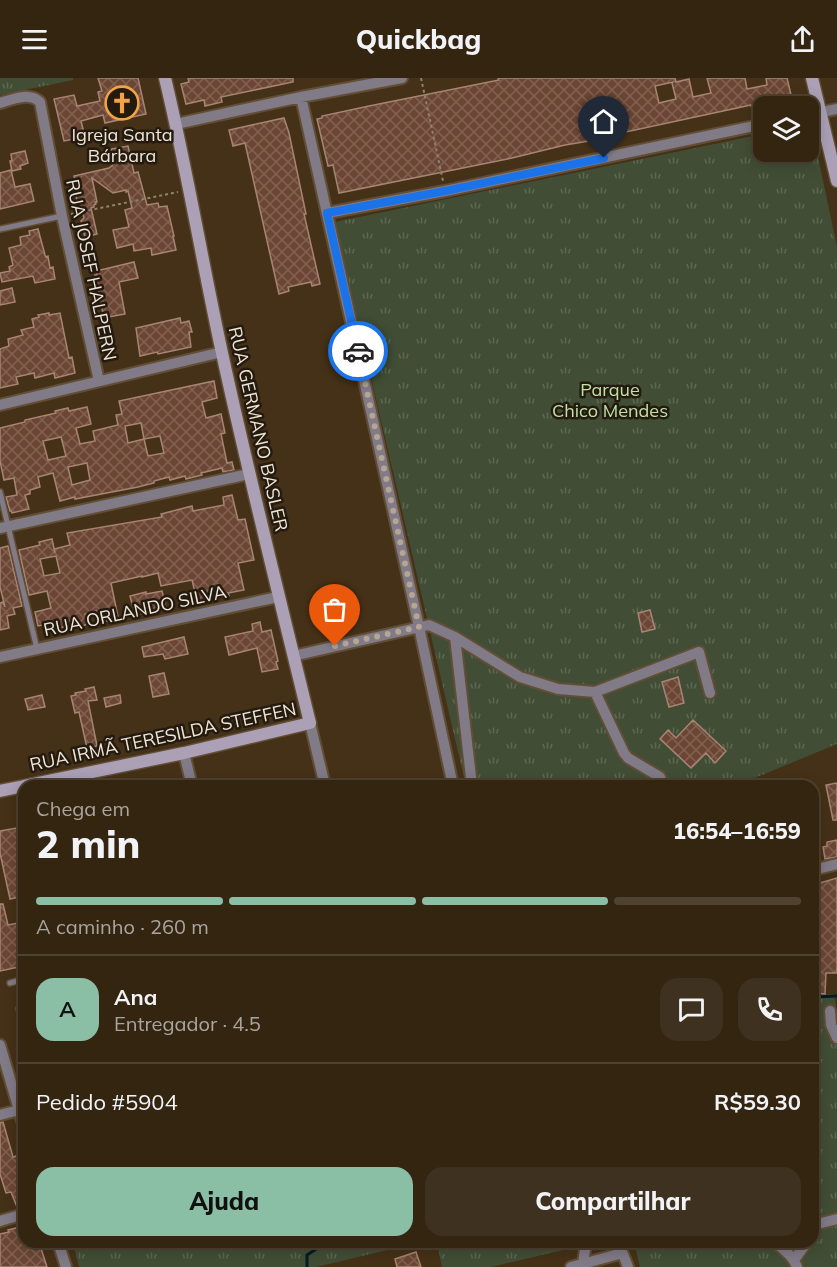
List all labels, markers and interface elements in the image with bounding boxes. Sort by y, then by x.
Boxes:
text: Quickbag [356,22,481,56]
icon: menu [18,23,51,56]
icon: share [786,23,819,56]
church icon: Igreja Santa Bárbara [104,85,140,121]
pin [578,96,629,158]
map controls [753,96,819,162]
button: layers [753,96,819,162]
icon: home [587,105,620,138]
place label: Igreja Santa Bárbara [71,123,173,167]
street label: RUA JOSEF HALPERN [61,177,122,363]
courier [328,321,388,381]
street label: RUA GERMANO BASLER [224,324,293,534]
icon: car [342,335,375,368]
park label: Parque Chico Mendes [552,378,668,422]
street label: RUA ORLANDO SILVA [41,580,229,641]
pin [309,584,360,646]
icon: bag [318,593,351,626]
street label: RUA IRMÃ TERESILDA STEFFEN [28,697,298,776]
text: Chega em [36,796,130,821]
text: 16:54–16:59 [673,817,801,845]
text: 2 min [36,819,141,868]
text: A caminho · 260 m [36,914,209,939]
button: chat [660,978,723,1041]
button: phone [738,978,801,1041]
text: Ana [114,983,157,1011]
text: A [59,995,76,1023]
text: Entregador · 4.5 [114,1011,261,1036]
text: Pedido #5904 [36,1088,178,1116]
text: R$59.30 [714,1088,801,1116]
button: Ajuda [36,1167,413,1236]
button: Compartilhar [425,1167,801,1236]

